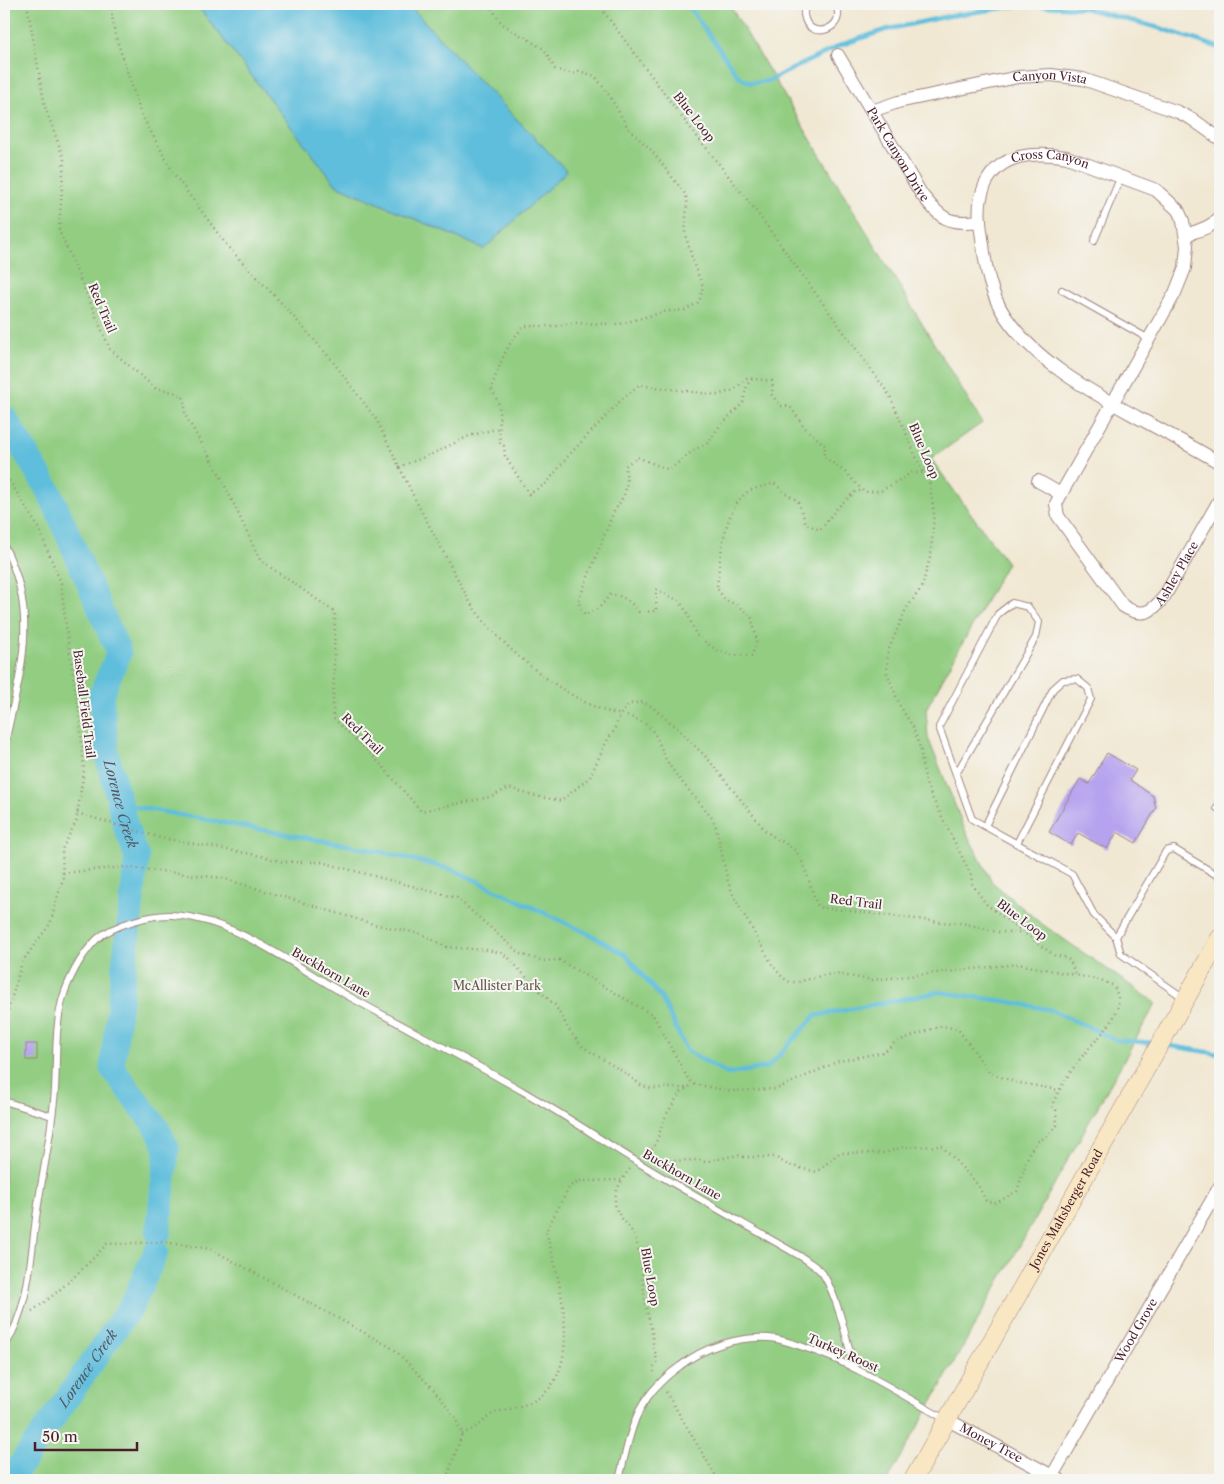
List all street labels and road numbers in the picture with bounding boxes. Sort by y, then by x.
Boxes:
street label: Canyon Vista [1011,67,1090,87]
street label: Blue Loop [670,89,719,145]
street label: Park Canyon Drive [864,104,933,205]
street label: Cross Canyon [1009,147,1092,172]
street label: Red Trail [85,281,120,335]
street label: Blue Loop [906,421,943,481]
street label: Ashley Place [1151,538,1201,610]
street label: Baseball Field Trail [70,649,99,760]
street label: Red Trail [339,710,387,758]
street label: Red Trail [829,891,883,912]
street label: Blue Loop [994,896,1050,943]
street label: Buckhorn Lane [289,944,373,1001]
street label: Buckhorn Lane [640,1146,724,1203]
street label: Jones Maltsberger Road [1025,1146,1106,1273]
street label: Blue Loop [638,1246,663,1307]
street label: Wood Grove [1111,1295,1160,1366]
street label: Turkey Roost [805,1330,882,1375]
street label: Money Tree [957,1420,1026,1466]

